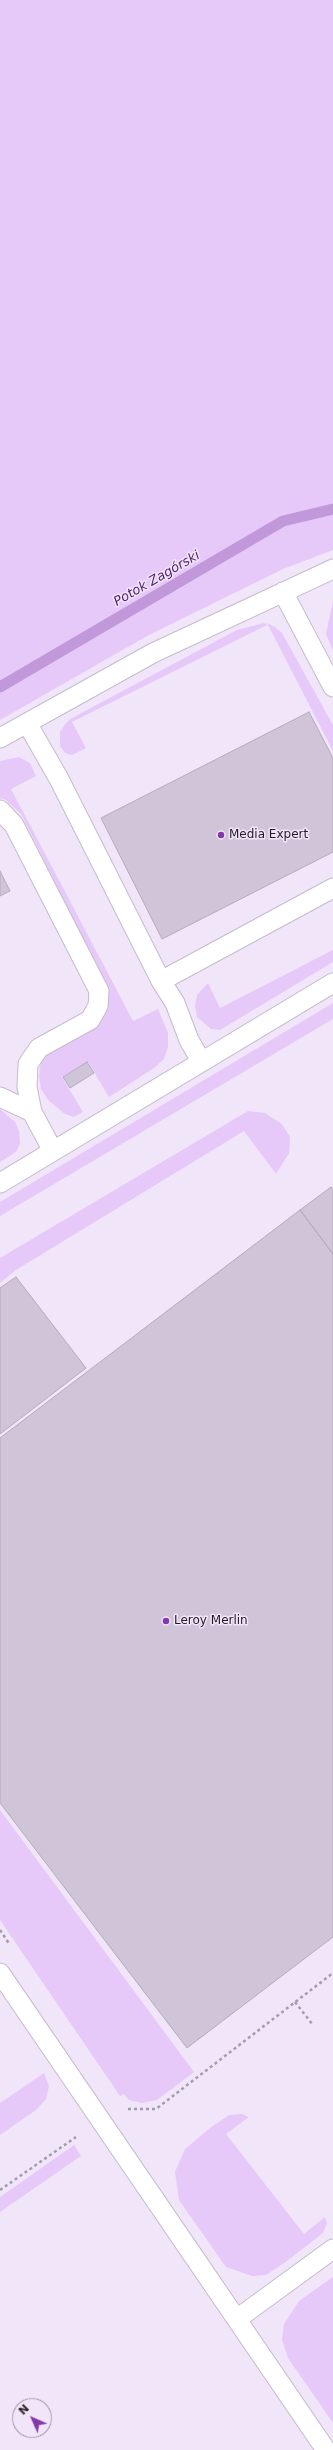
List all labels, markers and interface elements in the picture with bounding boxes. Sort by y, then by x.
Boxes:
water label: Potok Zagórski [111,548,203,610]
place label: Media Expert [229,828,308,842]
marker: Media Expert [216,830,226,840]
place label: Leroy Merlin [174,1614,248,1628]
marker: Leroy Merlin [161,1616,171,1626]
north arrow [12,2398,52,2438]
text: N [16,2402,32,2418]

